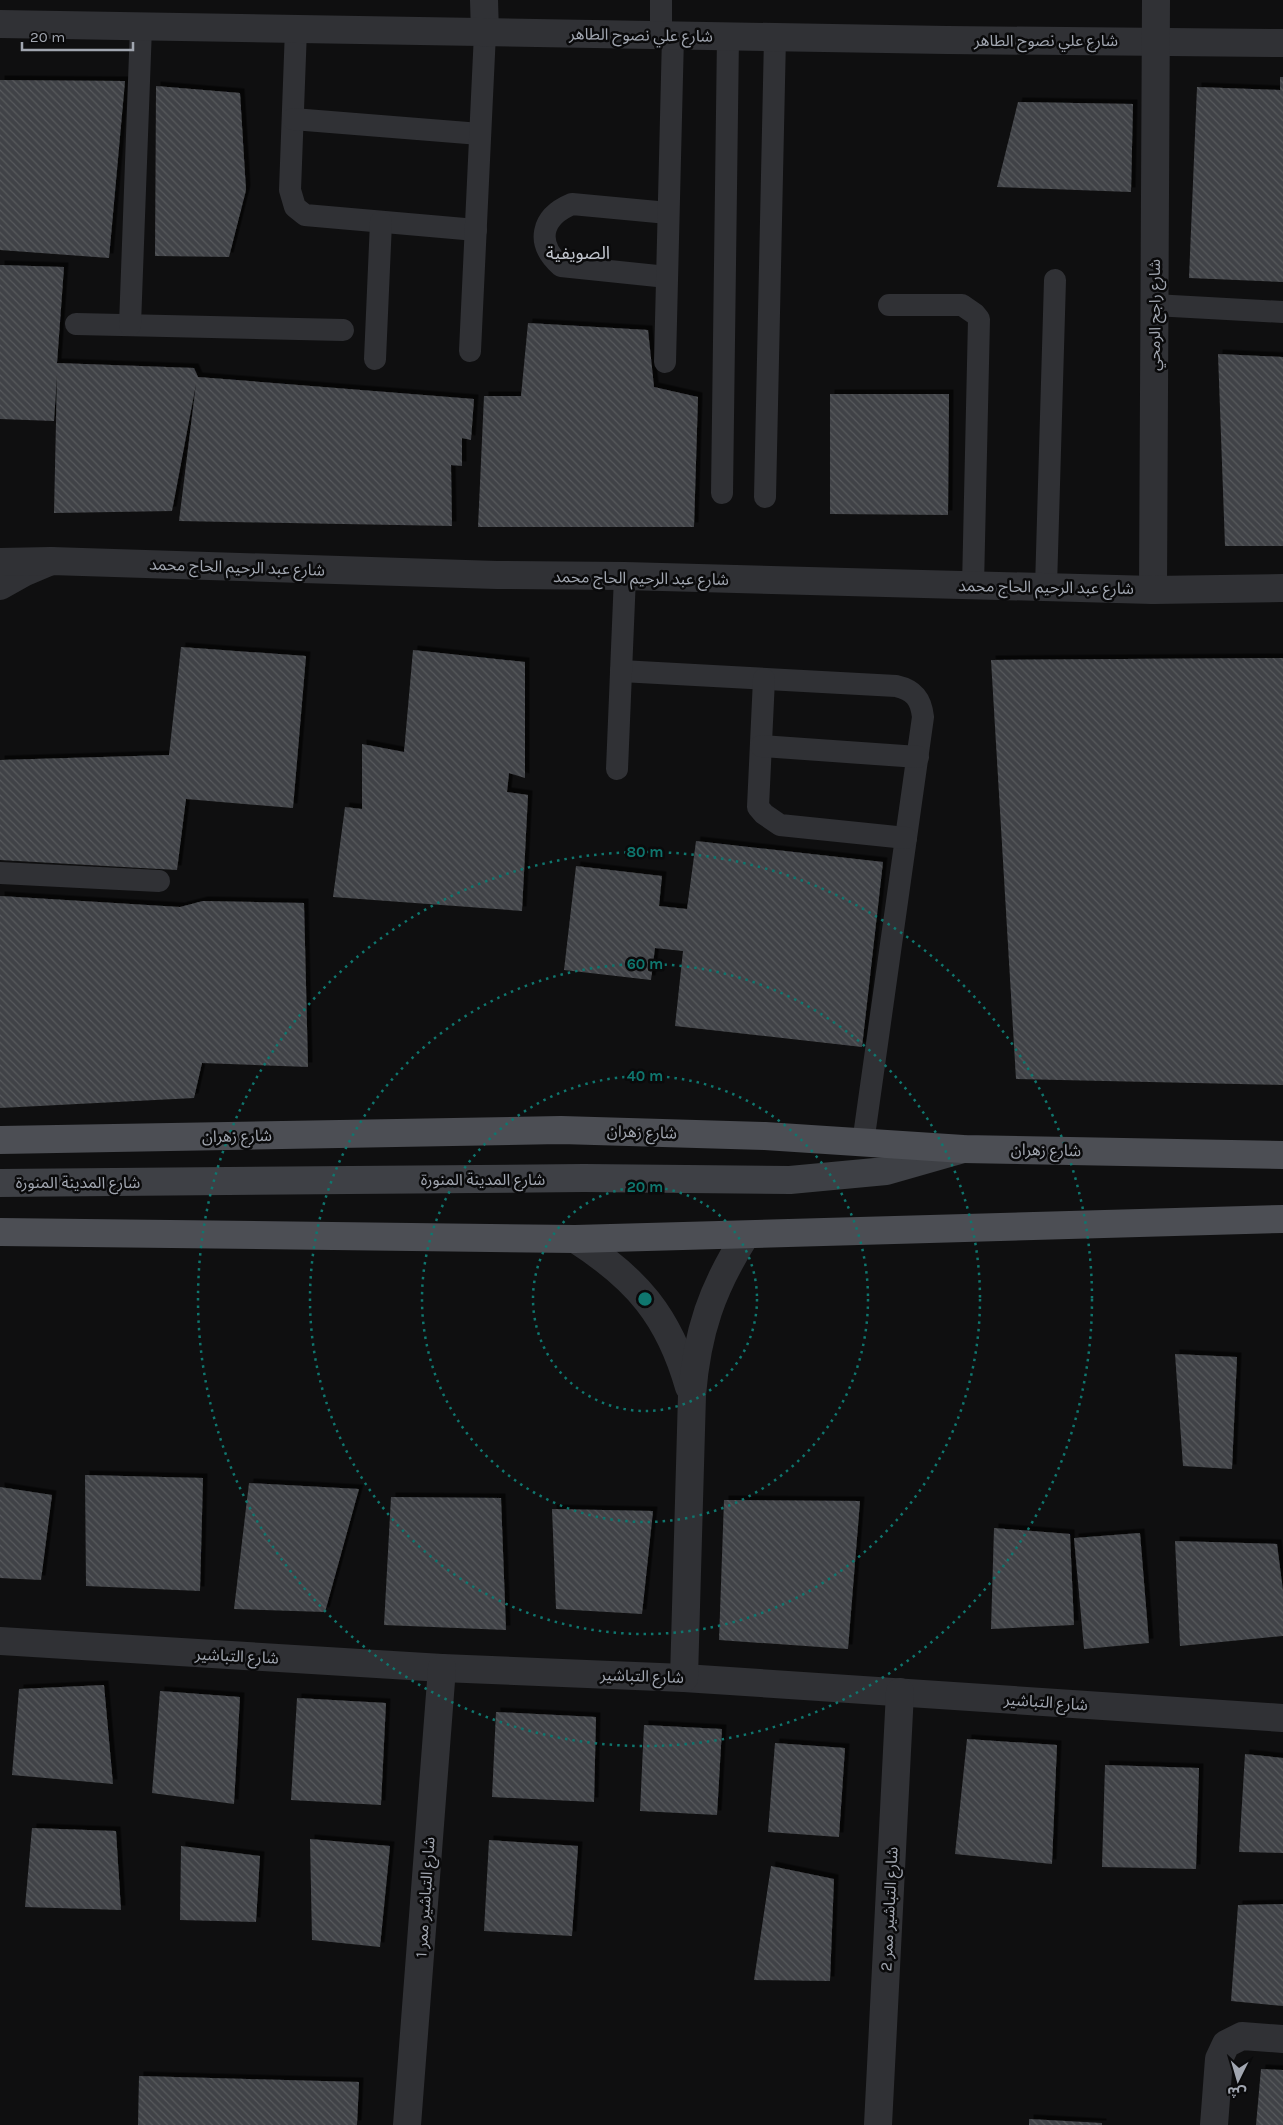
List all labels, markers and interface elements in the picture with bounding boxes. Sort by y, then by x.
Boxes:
scale bar [22,20,134,52]
street label: شارع علي نصوح الطاهر [568,24,713,49]
text: 20 m [30,28,65,46]
street label: شارع علي نصوح الطاهر [973,31,1118,53]
district label: الصويفية [546,242,610,264]
street label: شارع راجح الرمحي [1145,259,1167,371]
street label: شارع عبد الرحيم الحاج محمد [149,554,325,583]
street label: شارع عبد الرحيم الحاج محمد [553,567,729,592]
street label: شارع عبد الرحيم الحاج محمد [958,576,1134,601]
text: 80 m [626,843,664,861]
text: 60 m [627,955,663,973]
text: 40 m [627,1067,663,1085]
street label: شارع زهران [607,1121,677,1146]
street label: شارع زهران [202,1126,272,1149]
street label: شارع زهران [1011,1140,1081,1163]
street label: شارع المدينة المنورة [421,1170,545,1192]
street label: شارع المدينة المنورة [16,1173,140,1195]
text: 20 m [627,1178,663,1196]
centre of rings [636,1290,654,1308]
street label: شارع التباشير [193,1644,279,1671]
street label: شارع التباشير [599,1665,684,1690]
street label: شارع التباشير [1002,1690,1089,1717]
street label: شارع التباشير ممر 1 [411,1836,442,1958]
street label: شارع التباشير ممر 2 [876,1846,905,1972]
north arrow [1213,2055,1263,2105]
text: ش [1227,2083,1247,2102]

